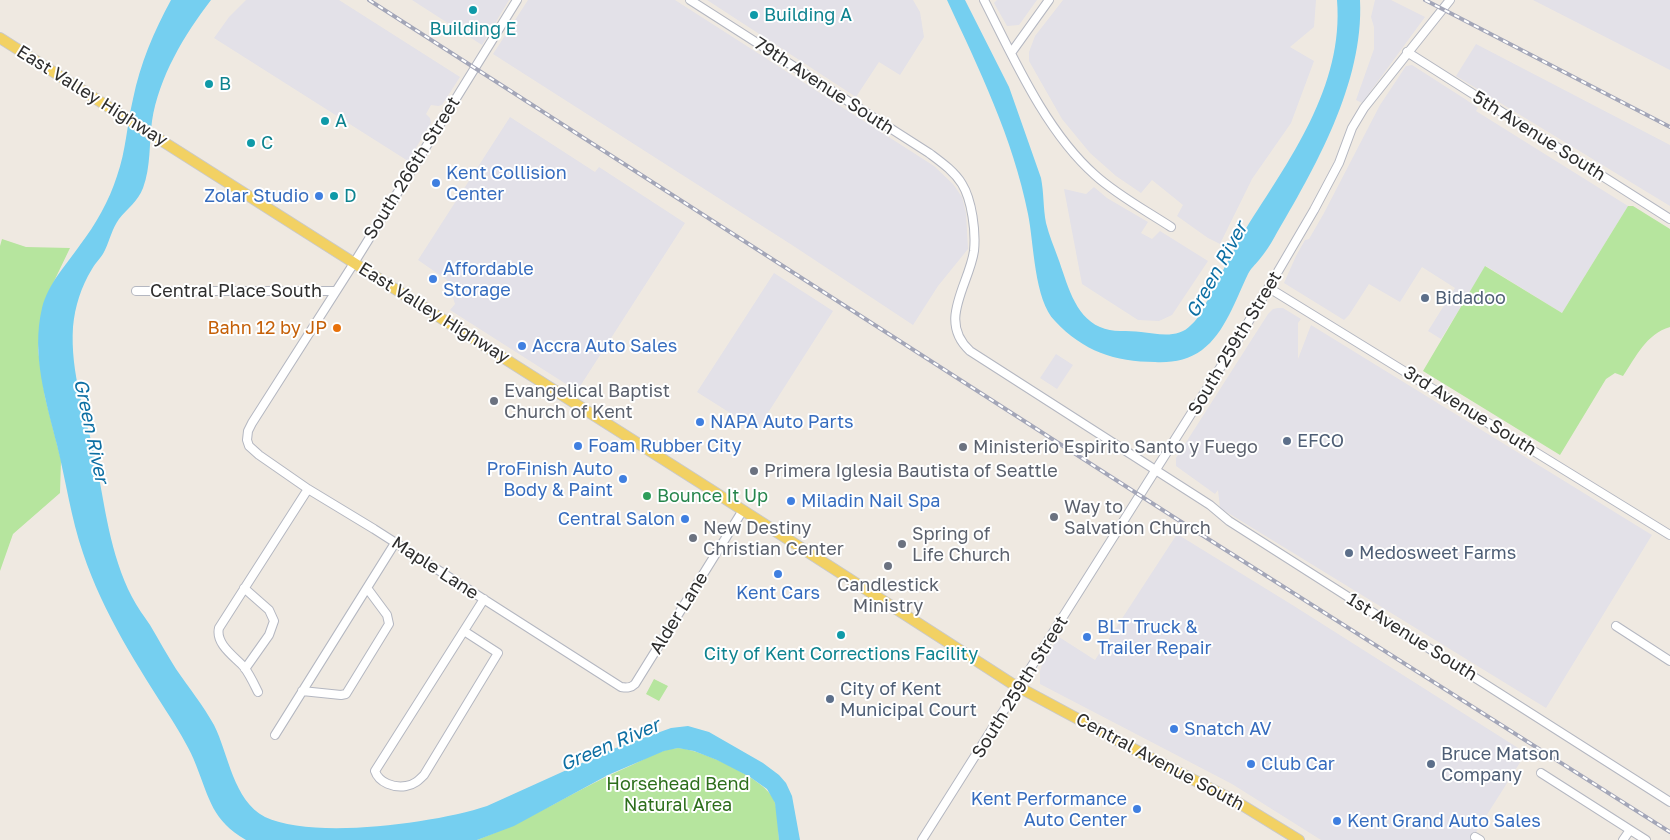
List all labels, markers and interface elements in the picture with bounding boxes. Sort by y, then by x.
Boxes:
marker: Building E [467,4,479,16]
place label: Building A [764,4,852,26]
marker: Building A [748,9,760,21]
place label: Building E [430,18,516,40]
street label: 79th Avenue South [750,33,898,139]
street label: East Valley Highway [13,41,171,151]
place label: B [219,73,231,95]
marker: B [203,78,215,90]
street label: 5th Avenue South [1469,86,1609,186]
street label: South 266th Street [359,93,465,243]
place label: A [335,110,347,132]
marker: A [319,115,331,127]
place label: C [261,132,273,154]
marker: C [245,137,257,149]
place label: Kent Collision Center [446,162,567,204]
marker: Kent Collision Center [430,177,442,189]
place label: Zolar Studio [204,185,309,207]
place label: D [344,185,357,207]
marker: Zolar Studio [313,190,325,202]
marker: D [328,190,340,202]
water label: Green River [1181,218,1253,322]
street label: East Valley Highway [355,258,513,368]
place label: Affordable Storage [443,258,534,300]
street label: South 259th Street [1184,267,1286,419]
marker: Affordable Storage [427,273,439,285]
street label: Central Place South [150,280,322,302]
place label: Bidadoo [1435,287,1506,309]
marker: Bidadoo [1419,292,1431,304]
place label: Bahn 12 by JP [207,317,327,339]
marker: Bahn 12 by JP [331,322,343,334]
place label: Accra Auto Sales [532,335,677,357]
marker: Accra Auto Sales [516,340,528,352]
street label: 3rd Avenue South [1400,361,1540,461]
water label: Green River [69,377,113,485]
place label: Evangelical Baptist Church of Kent [504,380,670,422]
marker: Evangelical Baptist Church of Kent [488,395,500,407]
place label: NAPA Auto Parts [710,411,854,433]
marker: NAPA Auto Parts [694,416,706,428]
place label: EFCO [1297,430,1344,452]
place label: Foam Rubber City [588,435,742,457]
marker: EFCO [1281,435,1293,447]
place label: Ministerio Espirito Santo y Fuego [973,436,1258,458]
marker: Foam Rubber City [572,440,584,452]
marker: Ministerio Espirito Santo y Fuego [957,441,969,453]
place label: ProFinish Auto Body & Paint [486,458,613,500]
place label: Primera Iglesia Bautista of Seattle [764,460,1058,482]
marker: Primera Iglesia Bautista of Seattle [748,465,760,477]
marker: ProFinish Auto Body & Paint [617,473,629,485]
place label: Bounce It Up [657,485,768,507]
marker: Bounce It Up [641,490,653,502]
place label: Miladin Nail Spa [801,490,940,512]
marker: Miladin Nail Spa [785,495,797,507]
place label: Way to Salvation Church [1064,496,1211,538]
place label: Central Salon [558,508,675,530]
marker: Way to Salvation Church [1048,511,1060,523]
marker: Central Salon [679,513,691,525]
place label: New Destiny Christian Center [703,517,844,560]
place label: Spring of Life Church [912,523,1010,566]
street label: Maple Lane [387,532,483,604]
marker: New Destiny Christian Center [687,532,699,544]
marker: Spring of Life Church [896,538,908,550]
place label: Medosweet Farms [1359,542,1516,564]
marker: Medosweet Farms [1343,547,1355,559]
marker: Candlestick Ministry [882,560,894,572]
street label: Alder Lane [645,568,713,658]
marker: Kent Cars [772,568,784,580]
place label: Candlestick Ministry [837,574,939,616]
place label: Kent Cars [736,582,820,604]
street label: 1st Avenue South [1343,588,1481,686]
street label: South 259th Street [967,612,1073,762]
place label: BLT Truck & Trailer Repair [1097,616,1211,659]
marker: City of Kent Corrections Facility [835,629,847,641]
marker: BLT Truck & Trailer Repair [1081,631,1093,643]
place label: City of Kent Corrections Facility [704,643,978,665]
place label: City of Kent Municipal Court [840,678,977,721]
marker: City of Kent Municipal Court [824,693,836,705]
street label: Central Avenue South [1072,708,1248,816]
water label: Green River [557,714,663,776]
place label: Snatch AV [1184,718,1272,740]
marker: Snatch AV [1168,723,1180,735]
place label: Bruce Matson Company [1441,743,1560,786]
place label: Club Car [1261,753,1335,775]
marker: Club Car [1245,758,1257,770]
marker: Bruce Matson Company [1425,758,1437,770]
park label: Horsehead Bend Natural Area [606,773,750,816]
place label: Kent Performance Auto Center [971,788,1127,831]
marker: Kent Performance Auto Center [1131,803,1143,815]
place label: Kent Grand Auto Sales [1347,810,1541,832]
marker: Kent Grand Auto Sales [1331,815,1343,827]

